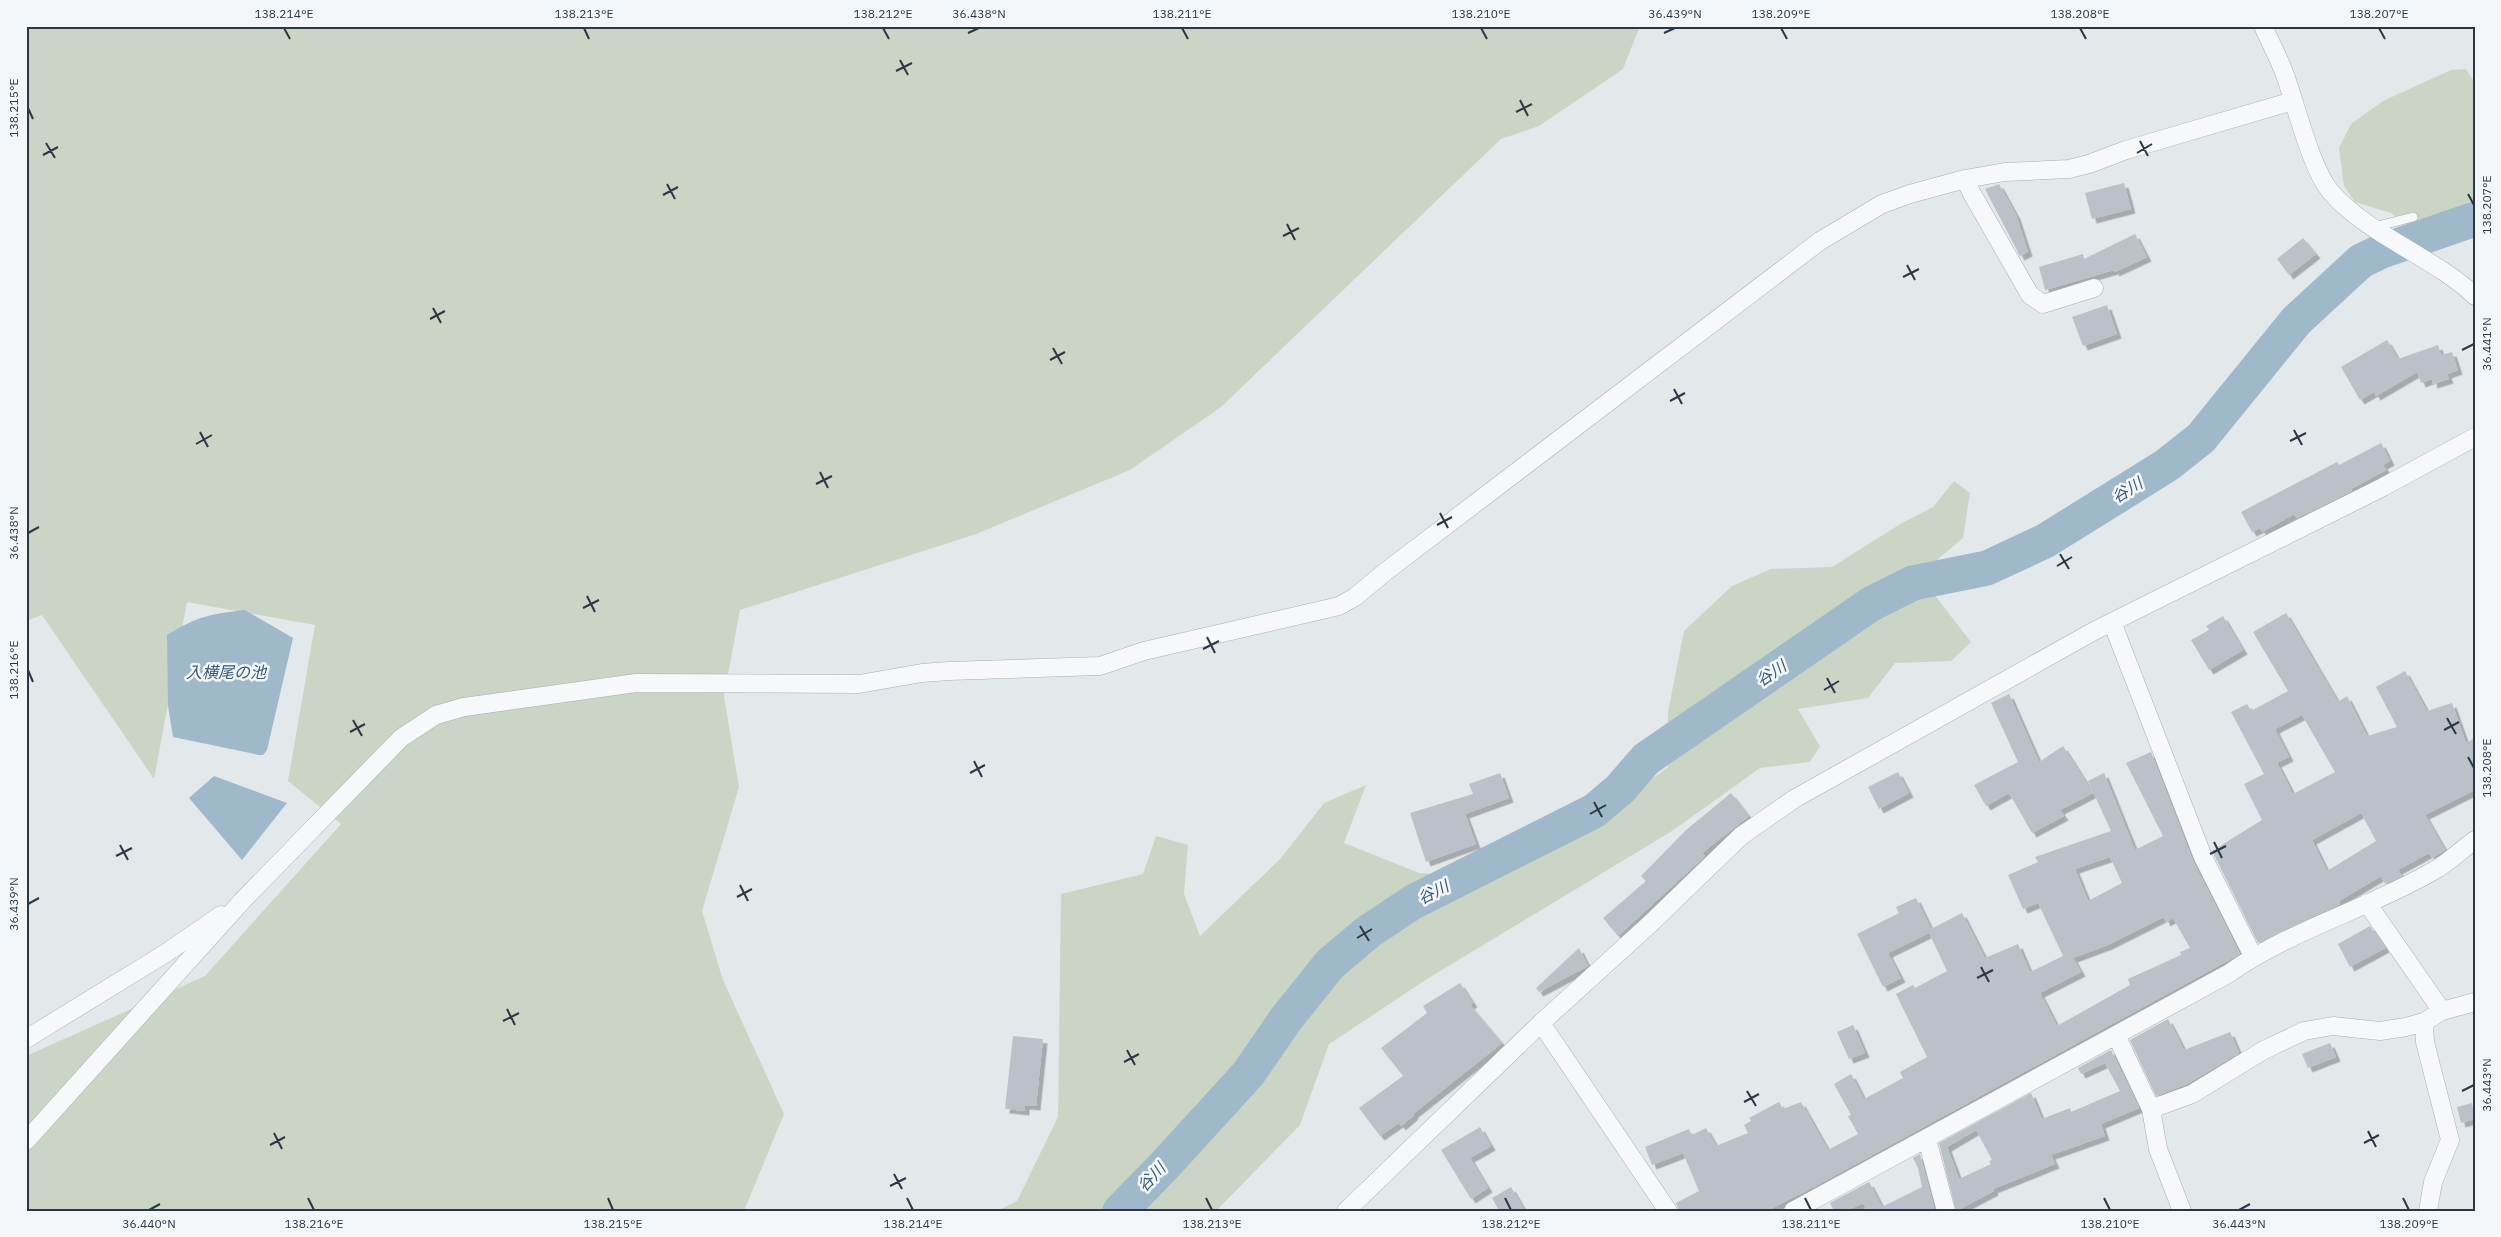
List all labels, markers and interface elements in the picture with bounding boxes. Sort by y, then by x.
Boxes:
text: 138.214°E [254,6,314,21]
text: 138.213°E [554,6,614,21]
text: 138.212°E [853,6,913,21]
text: 36.438°N [952,6,1006,21]
text: 138.211°E [1152,6,1212,21]
text: 138.210°E [1451,6,1511,21]
text: 36.439°N [1648,6,1702,21]
text: 138.209°E [1751,6,1811,21]
text: 138.208°E [2050,6,2110,21]
text: 138.207°E [2349,6,2409,21]
text: 138.215°E [6,78,21,138]
text: 138.207°E [2479,175,2494,235]
text: 36.441°N [2479,317,2494,371]
water label: 谷川 [2108,472,2148,507]
text: 36.438°N [6,506,21,560]
text: 138.216°E [6,640,21,700]
water label: 谷川 [1752,655,1792,690]
water label: 入横尾の池 [186,662,268,682]
text: 138.208°E [2479,738,2494,798]
water label: 谷川 [1414,875,1454,908]
text: 36.439°N [6,877,21,931]
text: 36.443°N [2479,1058,2494,1112]
water label: 谷川 [1133,1157,1171,1196]
text: 36.440°N [122,1216,176,1231]
text: 138.216°E [284,1216,344,1231]
text: 138.215°E [583,1216,643,1231]
text: 138.214°E [883,1216,943,1231]
text: 138.213°E [1182,1216,1242,1231]
text: 138.212°E [1481,1216,1541,1231]
text: 138.211°E [1781,1216,1841,1231]
text: 138.210°E [2080,1216,2140,1231]
text: 36.443°N [2212,1216,2266,1231]
text: 138.209°E [2379,1216,2439,1231]

